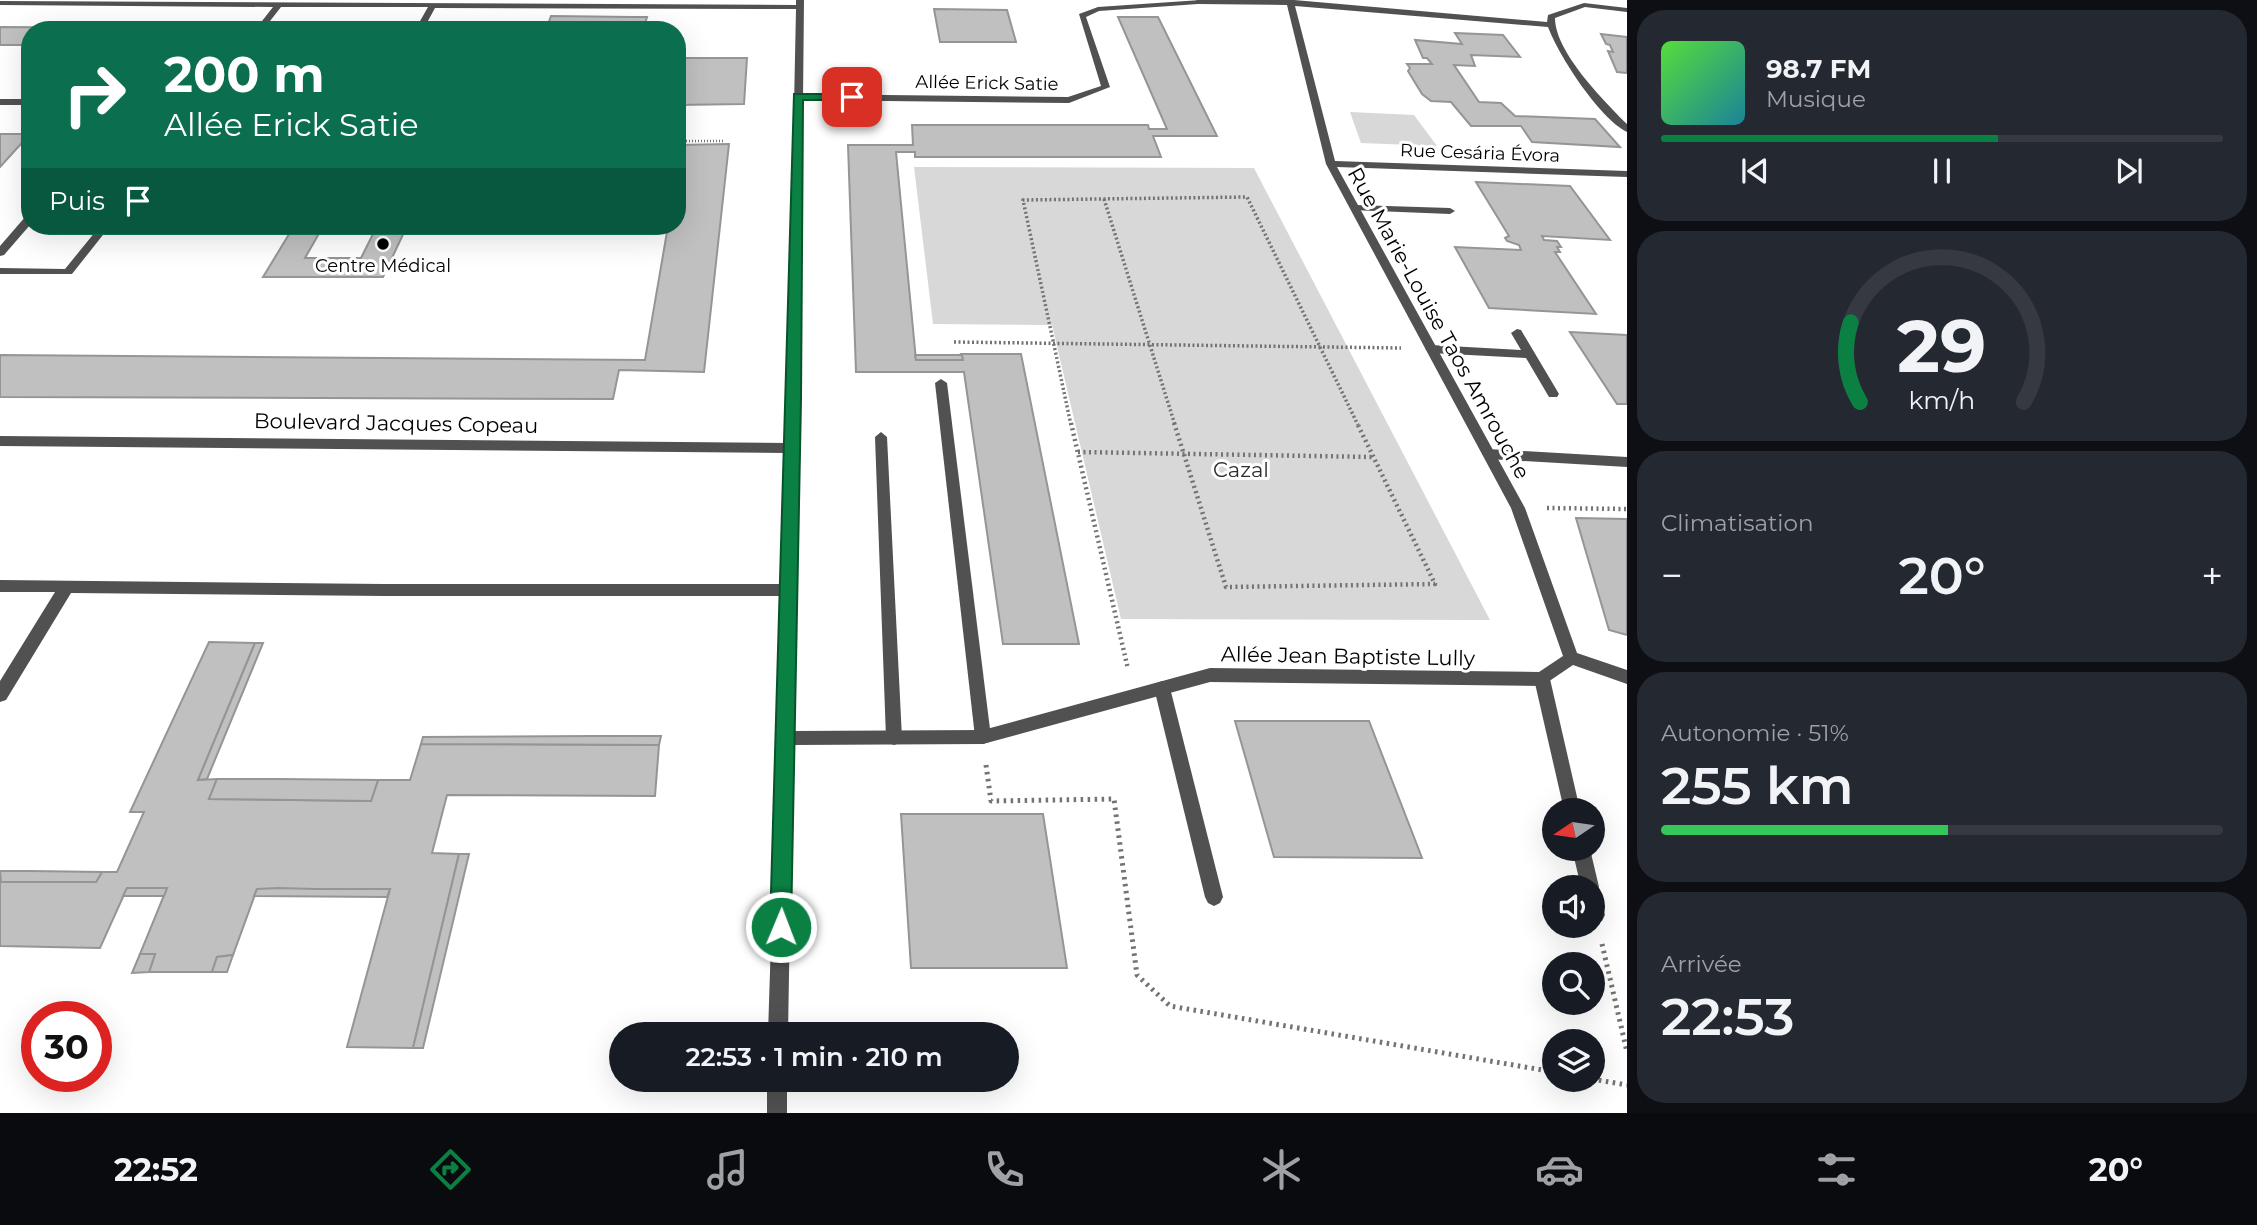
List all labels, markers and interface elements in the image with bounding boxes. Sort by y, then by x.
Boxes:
text: 200 m [164,45,325,104]
icon: right [49,49,140,140]
text: 98.7 FM [1766,53,1871,85]
pin [822,67,882,127]
street label: Allée Erick Satie [915,71,1059,95]
icon: arrive [833,78,871,116]
text: Musique [1766,85,1866,113]
text: Allée Erick Satie [164,105,419,144]
street label: Rue Cesária Évora [1400,139,1560,167]
icon: previous [1736,152,1774,190]
icon: pause [1923,152,1961,190]
icon: next [2110,152,2148,190]
street label: Rue Marie-Louise Taos Amrouche [1343,163,1535,483]
icon: arrive [119,182,157,220]
text: Puis [49,185,105,217]
marker: Centre Médical [375,236,391,252]
place label: Centre Médical [315,255,451,277]
text: 29 [1897,302,1987,390]
text: km/h [1909,385,1975,415]
street label: Boulevard Jacques Copeau [254,408,538,438]
park label: Cazal [1213,457,1269,482]
text: Climatisation [1661,509,1813,537]
text: 20° [1898,544,1986,607]
text: − [1661,552,1683,599]
text: + [2201,552,2223,599]
street label: Allée Jean Baptiste Lully [1221,641,1476,671]
text: Autonomie · 51% [1661,719,1849,747]
text: 255 km [1661,754,1854,817]
north arrow [1542,798,1605,861]
map controls [1542,798,1605,1092]
button: sound [1542,875,1605,938]
position arrow [744,890,818,964]
text: Arrivée [1661,950,1742,978]
button: search [1542,952,1605,1015]
text: 22:53 [1661,985,1795,1048]
speed limit sign: 30 [21,1001,112,1092]
button: layers [1542,1029,1605,1092]
text: 22:53 · 1 min · 210 m [685,1041,943,1073]
icon: directions [426,1145,475,1194]
icon: music [703,1145,752,1194]
icon: phone [980,1145,1029,1194]
icon: climate [1257,1145,1306,1194]
icon: car [1535,1145,1584,1194]
icon: filters [1812,1145,1861,1194]
text: 22:52 [114,1150,198,1189]
text: 20° [2089,1150,2143,1189]

